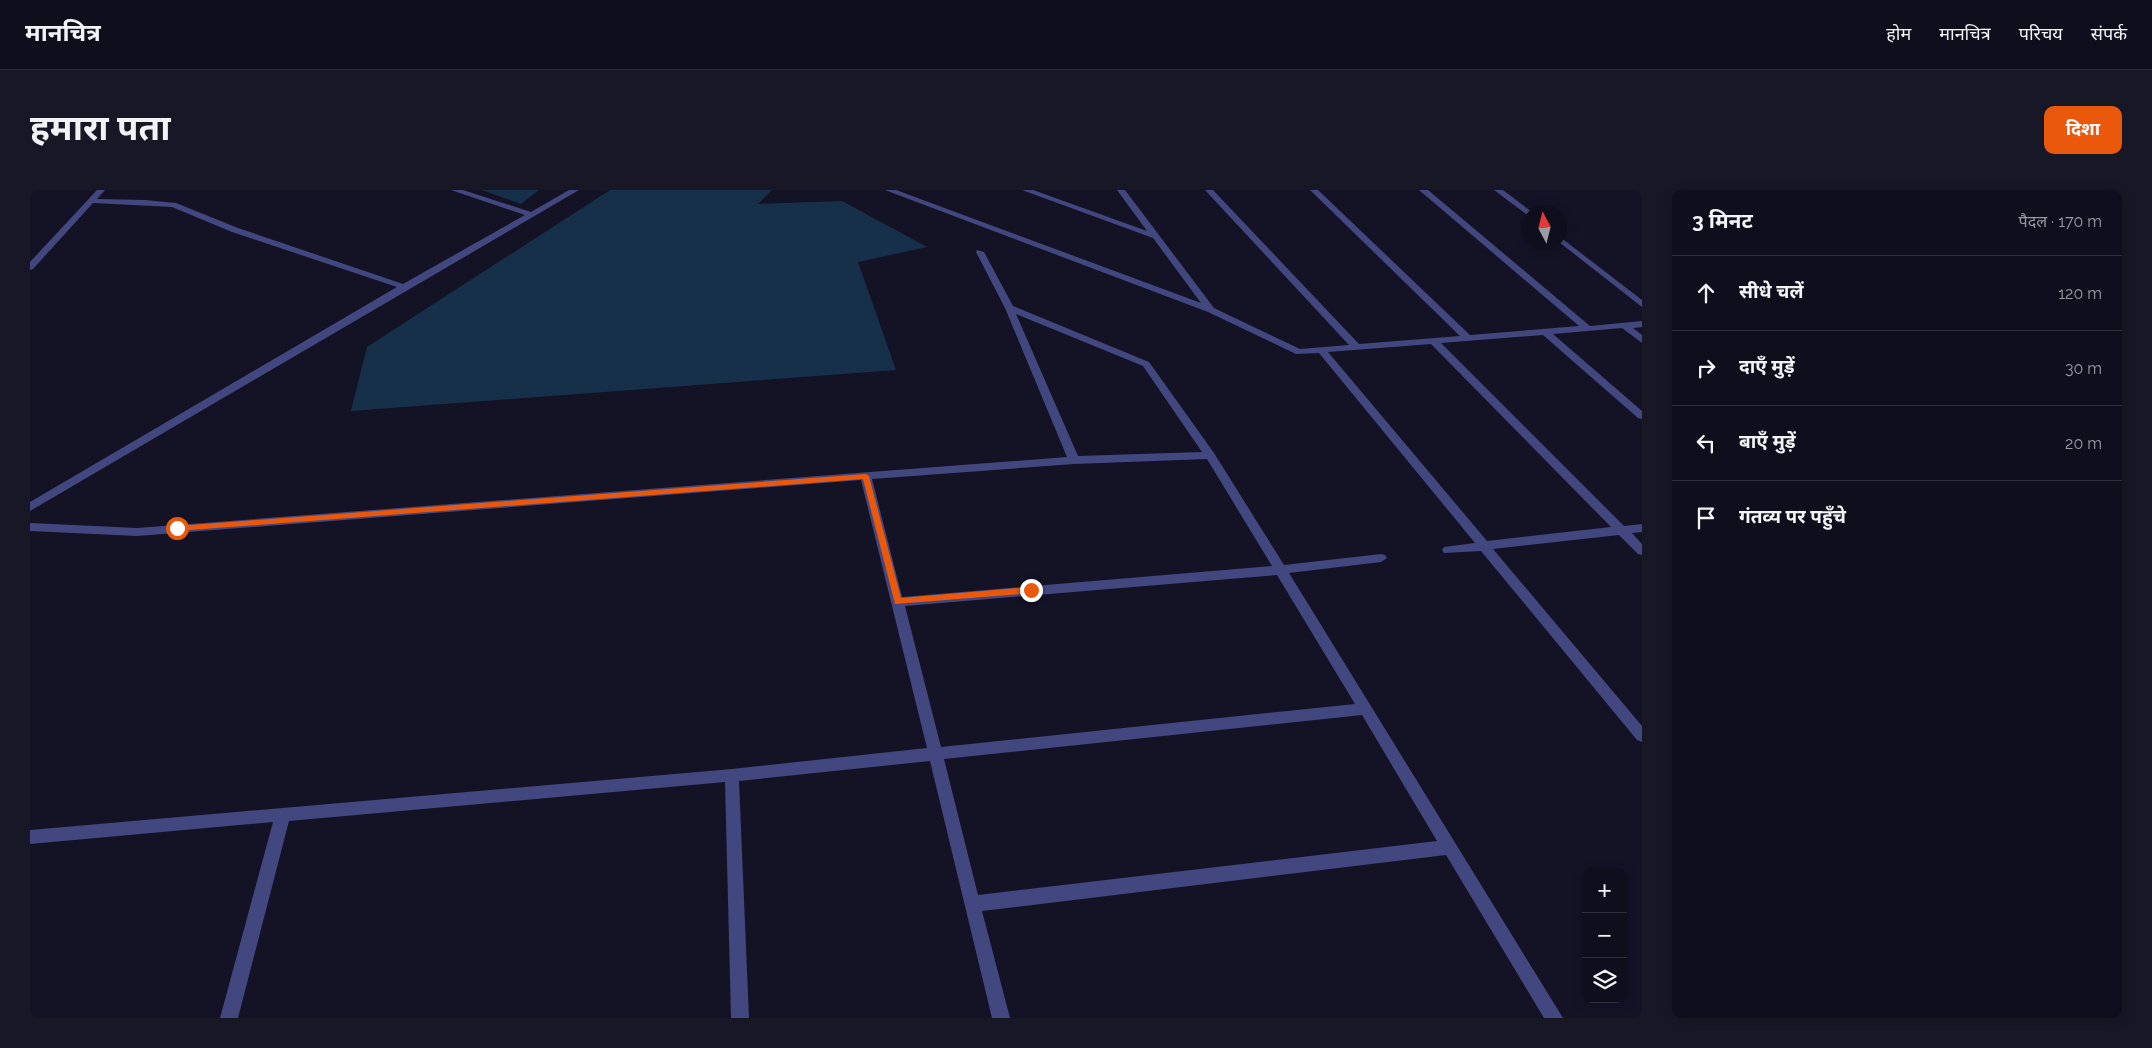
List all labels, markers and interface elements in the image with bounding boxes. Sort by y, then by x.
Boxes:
text: मानचित्र [25,18,101,47]
text: होम [1886,23,1911,44]
text: मानचित्र [1939,23,1991,44]
text: परिचय [2019,23,2063,44]
text: संपर्क [2091,23,2127,44]
button: दिशा [2044,106,2122,154]
text: हमारा पता [30,107,171,148]
north arrow [1522,205,1567,250]
text: 3 मिनट [1692,208,1753,233]
text: पैदल · 170 m [2019,212,2102,231]
icon: ahead [1692,279,1720,307]
text: सीधे चलें [1739,280,1803,302]
text: 120 m [2058,284,2102,303]
icon: right [1692,354,1720,382]
text: दाएँ मुड़ें [1739,355,1795,377]
text: 30 m [2065,359,2102,378]
icon: left [1692,429,1720,457]
text: बाएँ मुड़ें [1739,430,1796,452]
text: 20 m [2065,434,2102,453]
icon: arrive [1692,504,1720,532]
text: गंतव्य पर पहुँचे [1739,505,1846,527]
route start [166,517,189,540]
route end [1020,579,1043,602]
map controls [1582,868,1627,1003]
button: + [1582,868,1627,913]
button: − [1582,913,1627,958]
button: layers [1582,958,1627,1003]

